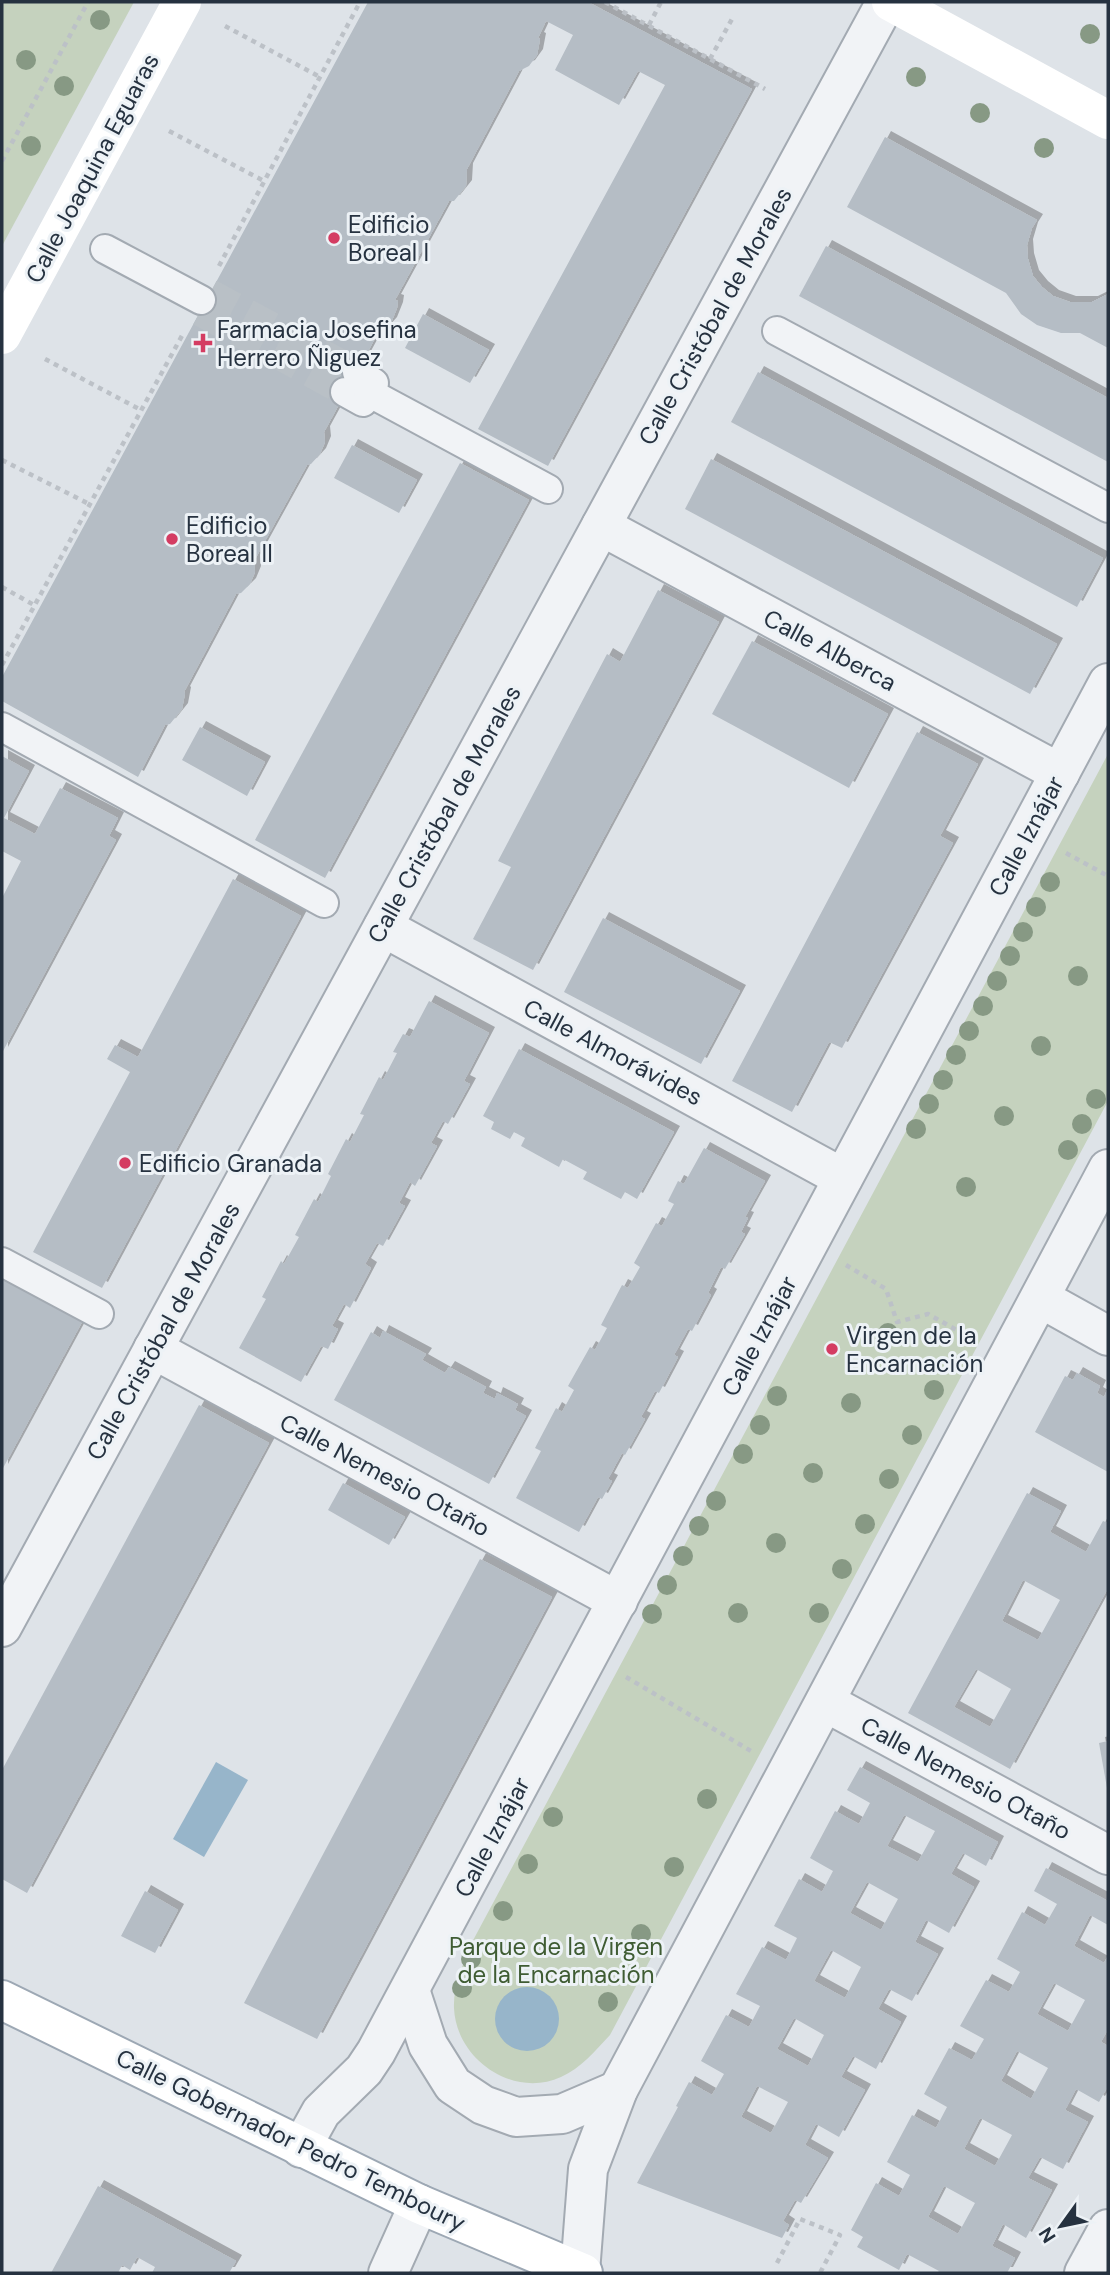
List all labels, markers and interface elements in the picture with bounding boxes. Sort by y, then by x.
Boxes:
street label: Calle Joaquina Eguaras [18,48,166,288]
street label: Calle Cristóbal de Morales [631,182,799,450]
place label: Edificio Boreal I [348,209,430,268]
marker: Edificio Boreal I [326,230,342,246]
place label: Farmacia Josefina Herrero Ñiguez [217,314,417,373]
marker: Farmacia Josefina Herrero Ñiguez [195,335,211,351]
place label: Edificio Boreal II [186,510,273,569]
marker: Edificio Boreal II [164,531,180,547]
street label: Calle Alberca [758,602,902,698]
street label: Calle Cristóbal de Morales [360,680,528,948]
street label: Calle Iznájar [981,770,1071,902]
street label: Calle Almorávides [518,992,708,1112]
place label: Edificio Granada [139,1148,322,1179]
marker: Edificio Granada [117,1155,133,1171]
street label: Calle Cristóbal de Morales [79,1197,247,1465]
street label: Calle Iznájar [714,1270,804,1402]
place label: Virgen de la Encarnación [846,1320,983,1379]
marker: Virgen de la Encarnación [824,1341,840,1357]
street label: Calle Nemesio Otaño [275,1406,495,1544]
street label: Calle Nemesio Otaño [856,1709,1076,1847]
street label: Calle Iznájar [447,1771,537,1903]
park label: Parque de la Virgen de la Encarnación [449,1931,663,1990]
street label: Calle Gobernador Pedro Temboury [111,2042,471,2238]
north arrow [1026,2191,1096,2261]
text: N [1033,2222,1061,2248]

